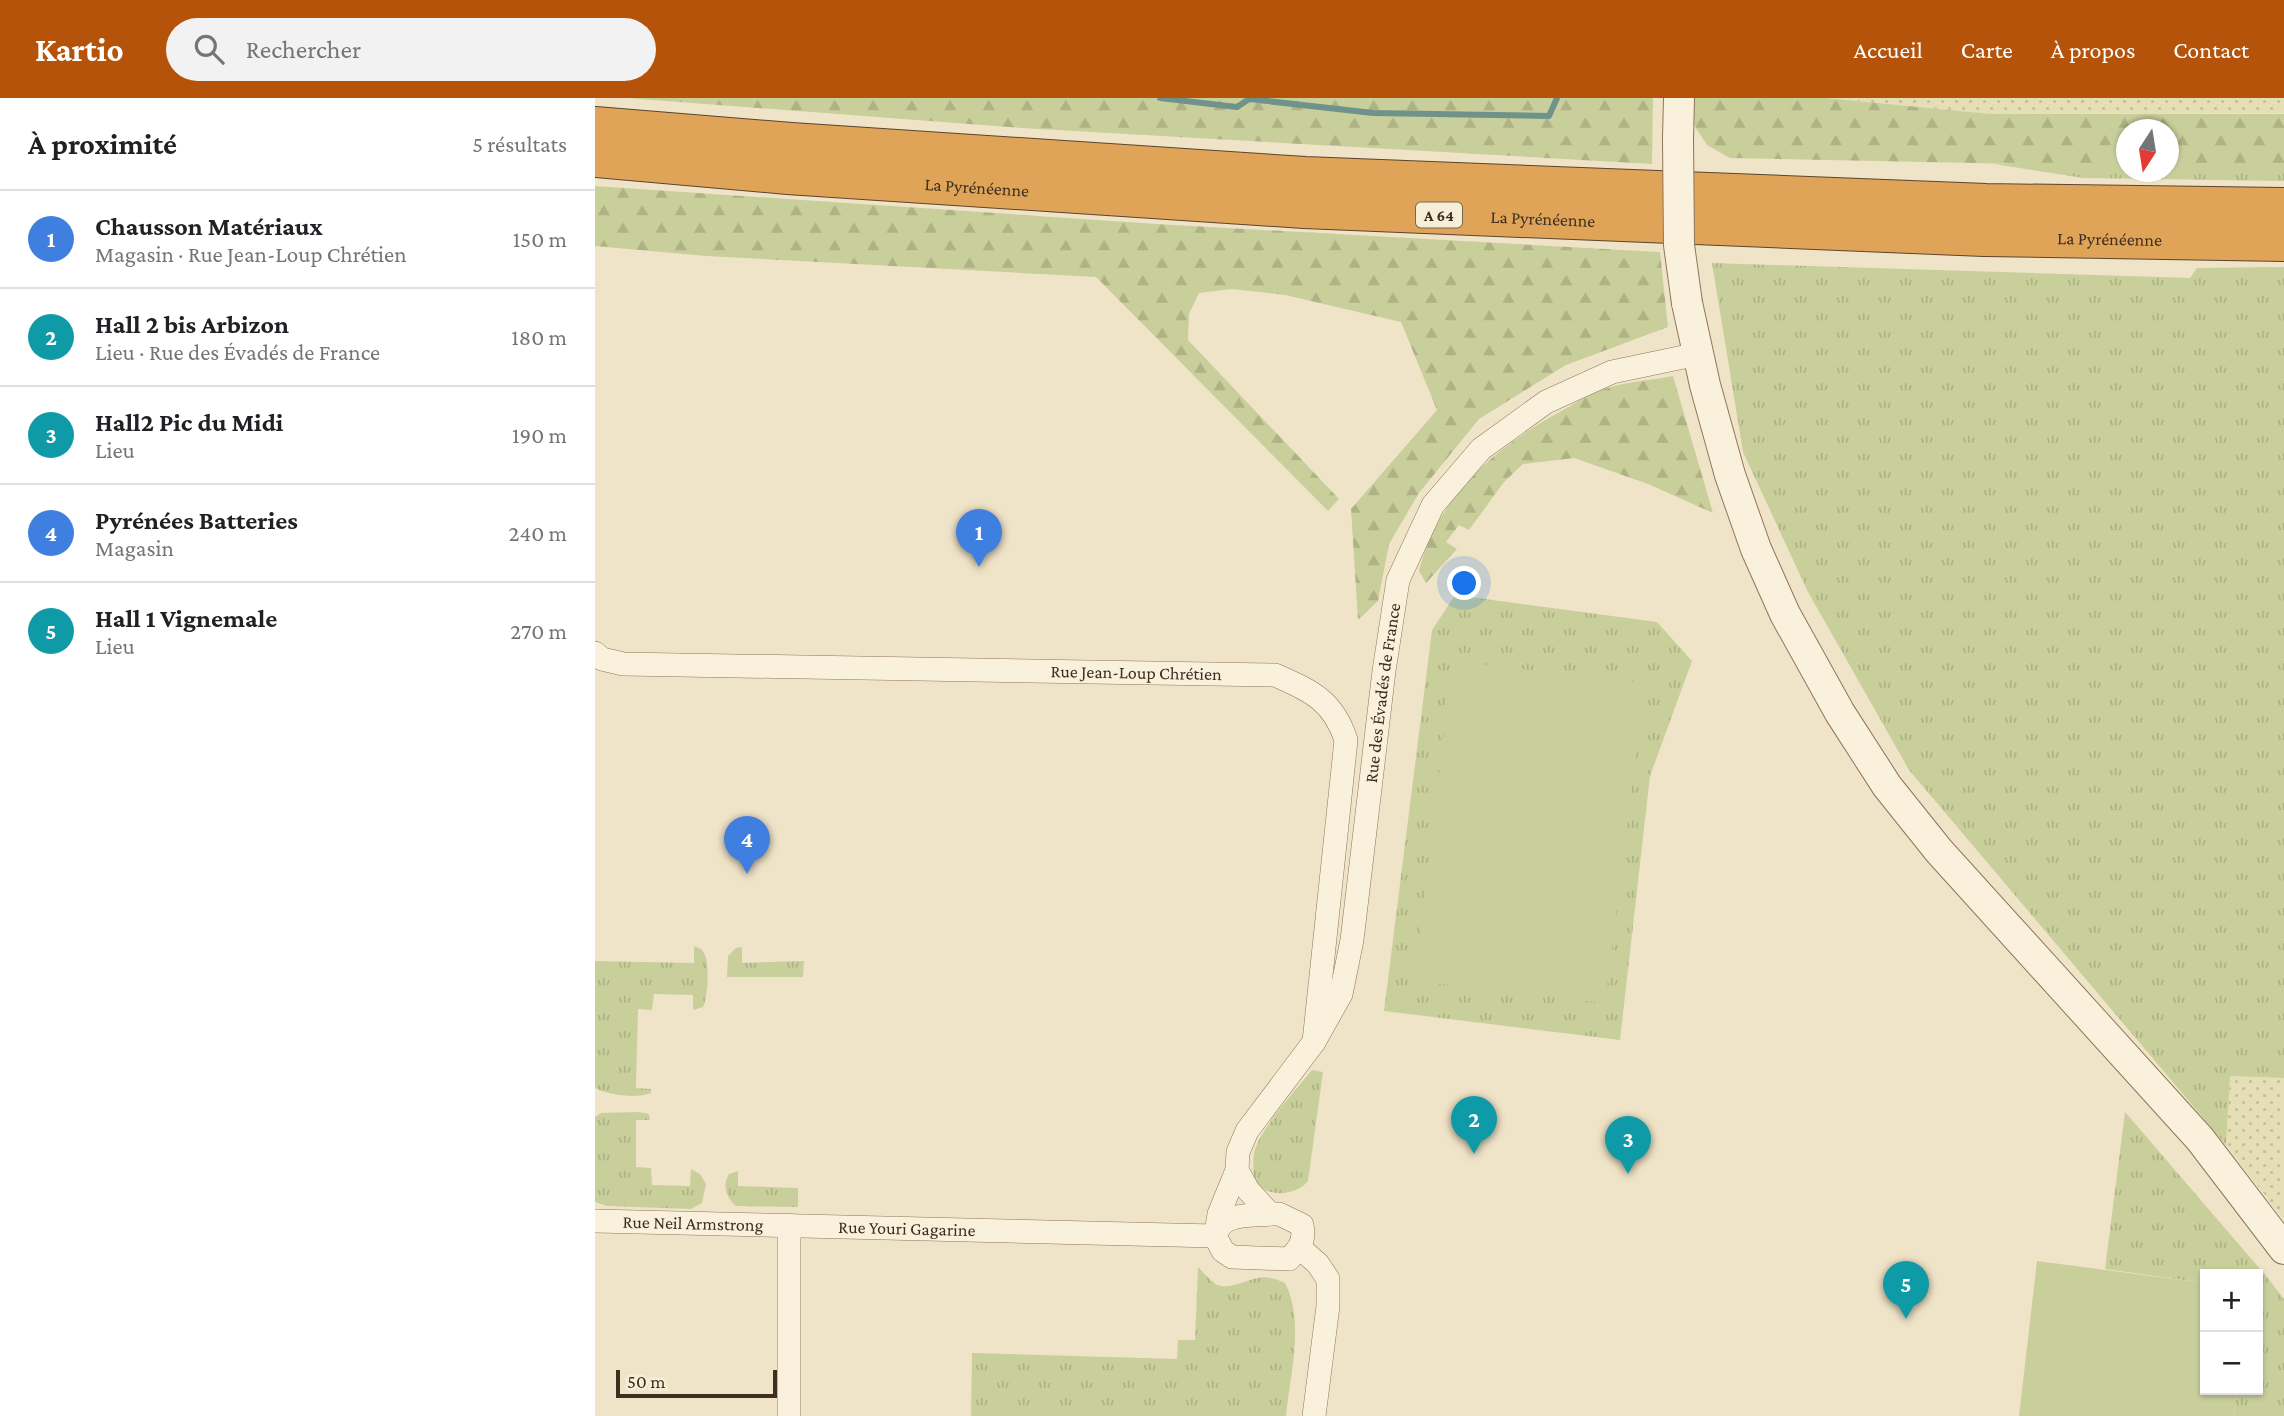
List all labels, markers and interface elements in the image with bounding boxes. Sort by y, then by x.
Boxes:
search box [166,18,656,81]
icon: search [190,30,228,68]
text: Kartio [35,31,124,68]
text: Rechercher [246,35,361,64]
text: Accueil [1853,36,1923,63]
text: Carte [1961,36,2013,63]
text: À propos [2051,36,2135,63]
text: Contact [2173,36,2249,63]
north arrow [2116,119,2179,182]
text: À proximité [28,127,177,160]
text: 5 résultats [472,131,567,157]
street label: La Pyrénéenne [924,174,1030,201]
road number: A 64 [1416,203,1462,228]
street label: La Pyrénéenne [1490,207,1596,231]
text: Chausson Matériaux [95,212,323,241]
text: 1 [47,226,55,252]
text: 150 m [513,226,567,252]
street label: La Pyrénéenne [2057,228,2162,250]
text: Magasin · Rue Jean-Loup Chrétien [95,241,407,267]
text: Hall 2 bis Arbizon [95,310,289,339]
text: 2 [45,324,57,350]
text: 180 m [511,324,567,350]
text: Lieu · Rue des Évadés de France [95,339,380,365]
text: Hall2 Pic du Midi [95,408,283,437]
text: 3 [45,422,57,448]
text: 190 m [512,422,567,448]
text: Lieu [95,437,135,463]
text: Pyrénées Batteries [95,506,298,535]
pin: 1 [956,509,1002,567]
text: 4 [45,520,57,546]
text: 240 m [508,520,567,546]
text: Magasin [95,535,174,561]
your location [1447,566,1481,600]
street label: Rue des Évadés de France [1361,602,1404,784]
text: Hall 1 Vignemale [95,604,277,633]
text: 5 [45,618,57,644]
text: 270 m [510,618,567,644]
text: Lieu [95,633,135,659]
street label: Rue Jean-Loup Chrétien [1050,661,1222,684]
pin: 4 [724,816,770,874]
pin: 2 [1451,1096,1497,1154]
pin: 3 [1605,1116,1651,1174]
street label: Rue Neil Armstrong [622,1212,764,1235]
street label: Rue Youri Gagarine [838,1217,976,1240]
pin: 5 [1883,1261,1929,1319]
map controls [2200,1269,2263,1395]
button: + [2200,1269,2263,1332]
button: − [2200,1332,2263,1395]
scale bar [616,1367,777,1399]
text: 50 m [627,1371,666,1392]

